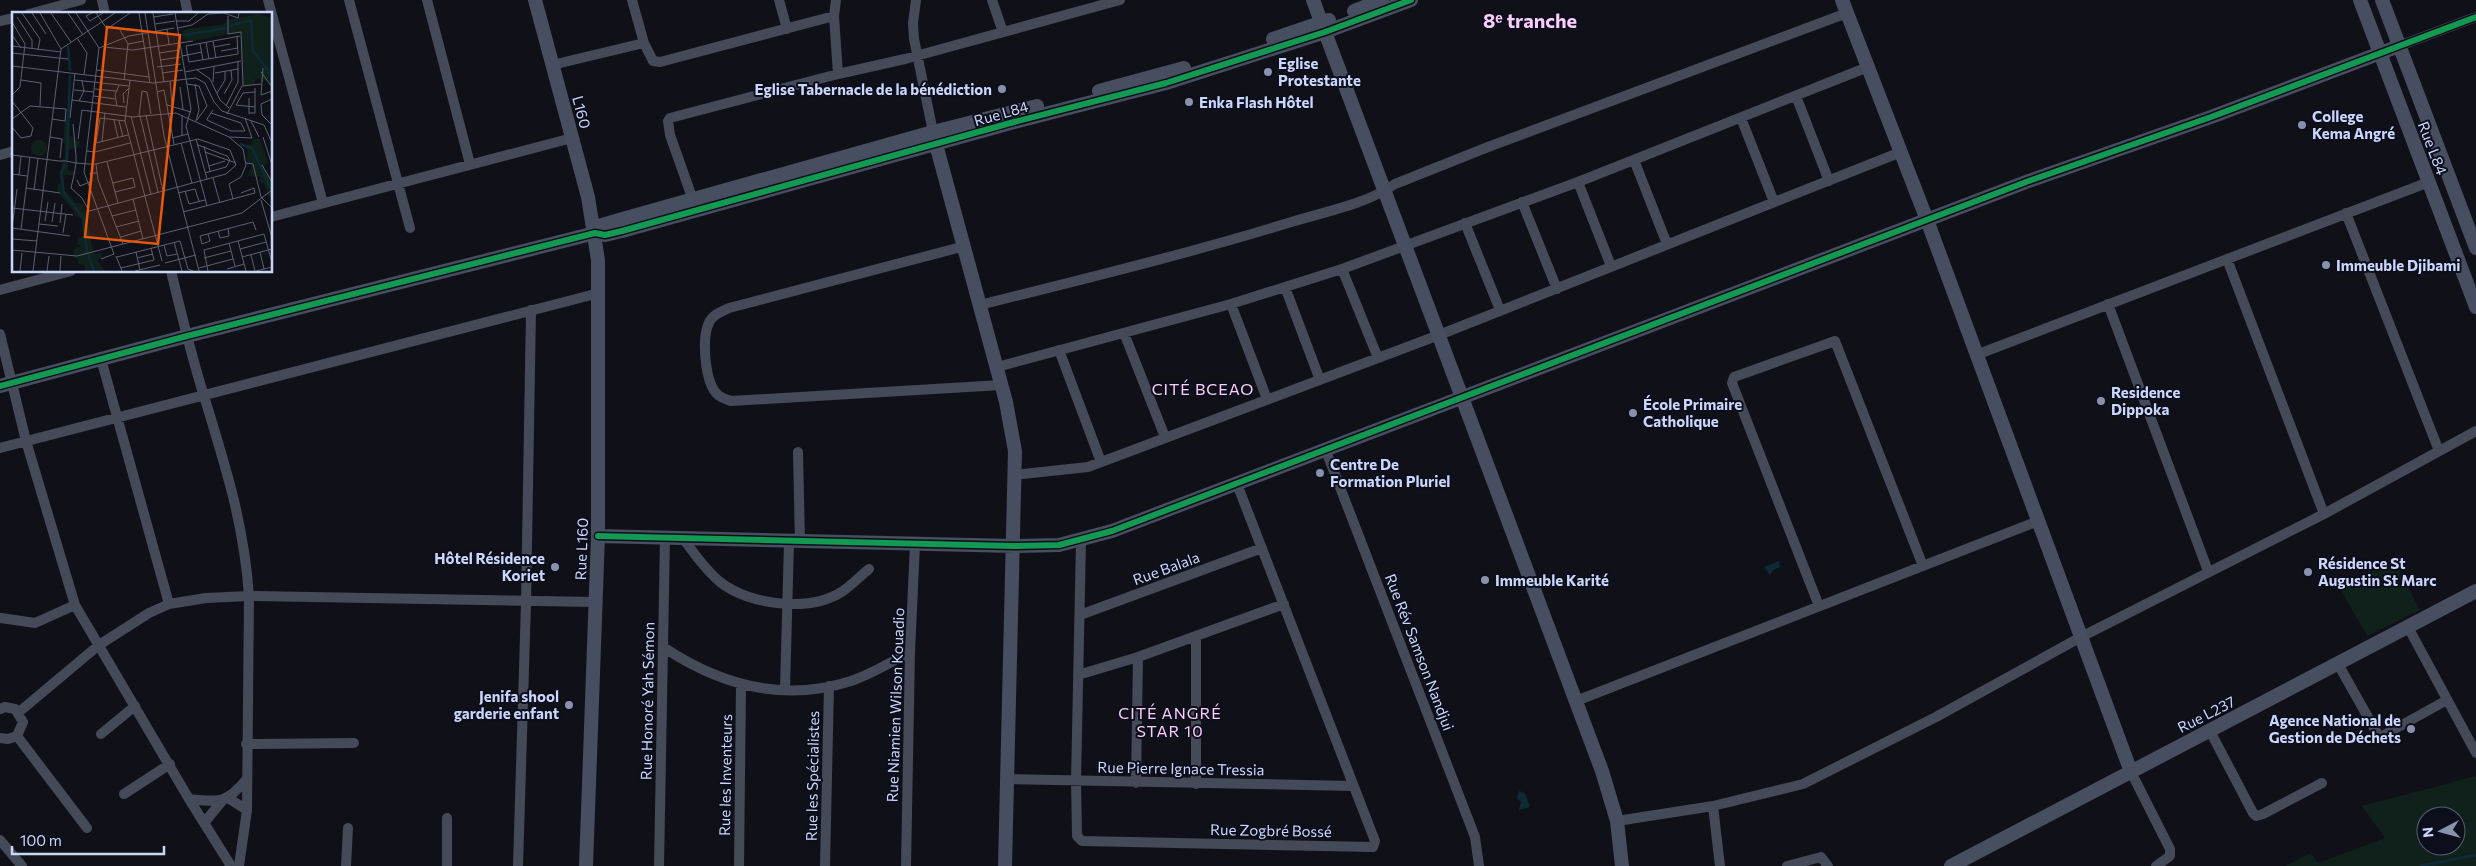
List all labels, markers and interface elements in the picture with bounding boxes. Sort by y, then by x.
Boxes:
district label: 8ᵉ tranche [1483,8,1577,32]
inset map [12,12,272,272]
place label: Eglise Protestante [1278,54,1361,89]
marker: Eglise Protestante [1262,66,1274,78]
place label: Eglise Tabernacle de la bénédiction [754,80,992,98]
marker: Eglise Tabernacle de la bénédiction [996,83,1008,95]
place label: Enka Flash Hôtel [1199,93,1314,111]
street label: L160 [569,94,595,130]
marker: Enka Flash Hôtel [1183,96,1195,108]
street label: Rue L84 [972,97,1030,129]
place label: College Kema Angré [2312,107,2395,142]
marker: College Kema Angré [2296,119,2308,131]
street label: Rue L84 [2415,119,2451,177]
place label: Immeuble Djibami [2336,256,2460,274]
marker: Immeuble Djibami [2320,259,2332,271]
district label: CITÉ BCEAO [1152,379,1254,398]
place label: Residence Dippoka [2111,383,2181,418]
place label: École Primaire Catholique [1643,395,1742,430]
marker: Residence Dippoka [2095,395,2107,407]
marker: École Primaire Catholique [1627,407,1639,419]
place label: Centre De Formation Pluriel [1330,455,1450,490]
marker: Centre De Formation Pluriel [1314,467,1326,479]
street label: Rue L160 [571,517,591,581]
street label: Rue Balala [1130,548,1202,588]
place label: Hôtel Résidence Koriet [434,549,545,584]
place label: Résidence St Augustin St Marc [2318,554,2436,589]
marker: Hôtel Résidence Koriet [549,561,561,573]
marker: Résidence St Augustin St Marc [2302,566,2314,578]
street label: Rue Rév Samson Nandjui [1382,571,1458,733]
place label: Immeuble Karité [1495,571,1609,589]
marker: Immeuble Karité [1479,574,1491,586]
street label: Rue Niamien Wilson Kouadio [883,607,907,803]
street label: Rue Honoré Yah Sémon [637,622,657,780]
place label: Jenifa shool garderie enfant [454,687,559,722]
street label: Rue L237 [2174,692,2238,736]
marker: Jenifa shool garderie enfant [563,699,575,711]
district label: CITÉ ANGRÉ STAR 10 [1118,703,1222,740]
street label: Rue les Spécialistes [802,710,822,841]
place label: Agence National de Gestion de Déchets [2269,711,2401,746]
street label: Rue les Inventeurs [715,714,735,836]
marker: Agence National de Gestion de Déchets [2405,723,2417,735]
street label: Rue Pierre Ignace Tressia [1097,758,1265,778]
north arrow [2416,806,2466,856]
street label: Rue Zogbré Bossé [1210,820,1332,840]
scale bar [12,824,165,856]
text: N [2419,826,2437,839]
text: 100 m [20,831,62,849]

